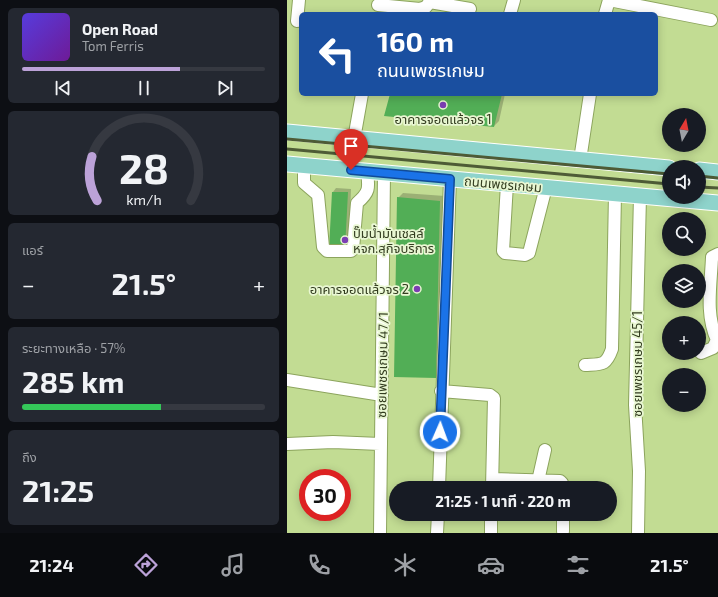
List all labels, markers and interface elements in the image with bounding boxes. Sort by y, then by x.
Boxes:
text: Open Road [82,20,158,38]
text: 160 m [377,24,454,58]
icon: left [311,28,363,80]
text: Tom Ferris [82,38,144,54]
text: ถนนเพชรเกษม [377,59,485,81]
icon: previous [52,77,74,99]
icon: pause [133,77,155,99]
icon: next [214,77,236,99]
marker: อาคารจอดแล้วจร 1 [438,100,448,110]
north arrow [662,108,706,152]
map controls [662,108,706,412]
place label: อาคารจอดแล้วจร 1 [394,111,492,127]
pin [334,129,368,170]
icon: arrive [340,135,362,157]
text: 28 [118,142,169,192]
button: sound [662,160,706,204]
street label: ถนนเพชรเกษม [464,173,542,195]
text: km/h [126,191,161,208]
button: search [662,212,706,256]
place label: ปั๊มน้ำมันเชลล์ หจก.สุกิจบริการ [353,224,434,256]
marker: ปั๊มน้ำมันเชลล์ หจก.สุกิจบริการ [340,235,350,245]
text: แอร์ [22,242,43,258]
button: layers [662,264,706,308]
text: 21.5° [112,265,176,301]
text: − [22,271,35,297]
text: + [253,271,265,297]
place label: อาคารจอดแล้วจร 2 [310,281,409,297]
marker: อาคารจอดแล้วจร 2 [412,284,422,294]
street label: ซอยเพชรเกษม 45/1 [629,311,645,417]
street label: ซอยเพชรเกษม 47/1 [373,312,391,418]
button: + [662,316,706,360]
text: ระยะทางเหลือ · 57% [22,340,126,356]
text: 285 km [22,363,124,399]
button: − [662,368,706,412]
position arrow [419,411,461,453]
text: ถึง [22,449,37,465]
speed limit sign: 30 [299,469,351,521]
text: 21:25 [22,472,94,508]
text: 21:25 · 1 นาที · 220 m [435,492,571,510]
icon: directions [132,551,160,579]
icon: music [219,551,247,579]
icon: phone [305,551,333,579]
icon: climate [391,551,419,579]
icon: car [477,551,505,579]
icon: filters [564,551,592,579]
text: 21:24 [29,554,74,576]
text: 21.5° [650,554,689,576]

